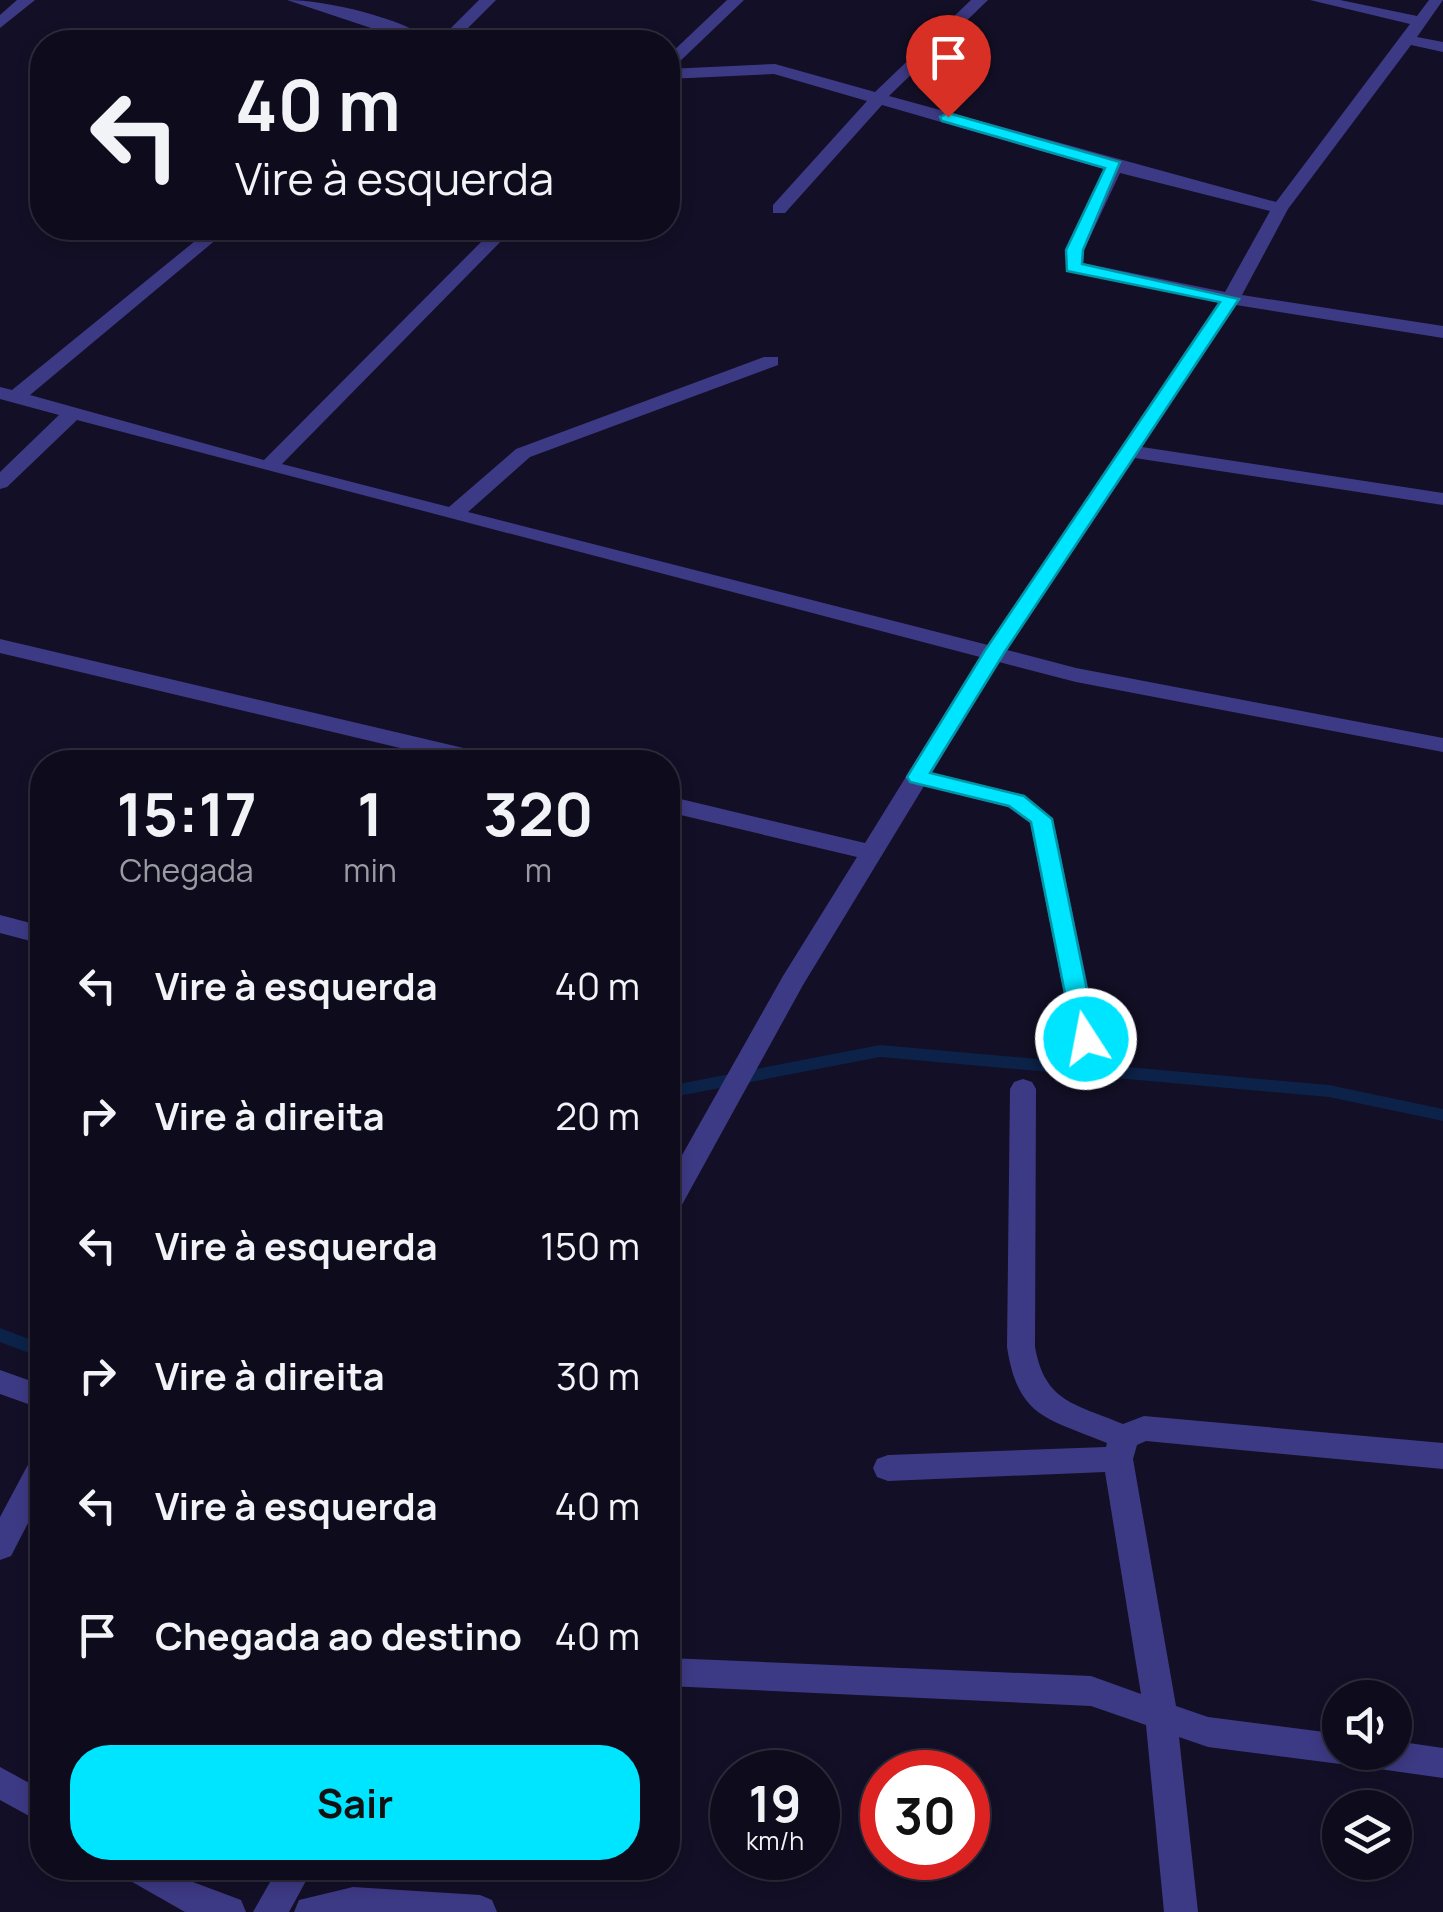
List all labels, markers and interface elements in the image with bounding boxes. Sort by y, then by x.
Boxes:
pin [906,15,991,118]
icon: arrive [921,30,976,85]
text: 40 m [235,56,401,152]
icon: left [70,70,200,200]
text: Vire à esquerda [235,147,554,209]
text: 15:17 [116,772,257,854]
text: 1 [357,772,383,854]
text: 320 [483,772,593,854]
text: Chegada [120,848,254,892]
text: min [343,848,397,892]
text: m [525,848,552,892]
icon: left [70,958,125,1013]
text: Vire à esquerda [155,959,438,1011]
text: 40 m [555,959,640,1011]
position arrow [1034,987,1138,1091]
icon: right [70,1088,125,1143]
text: Vire à direita [155,1089,385,1141]
text: 20 m [555,1089,640,1141]
icon: left [70,1218,125,1273]
text: Vire à esquerda [155,1219,438,1271]
text: 150 m [540,1219,640,1271]
icon: right [70,1348,125,1403]
text: Vire à direita [155,1349,385,1401]
text: 30 m [556,1349,640,1401]
icon: left [70,1478,125,1533]
text: Vire à esquerda [155,1479,438,1531]
text: 40 m [555,1479,640,1531]
icon: arrive [70,1608,125,1663]
text: Chegada ao destino [155,1609,522,1661]
text: 40 m [555,1609,640,1661]
map controls [1322,1680,1412,1880]
button: sound [1322,1680,1412,1770]
button: Sair [70,1745,640,1860]
speed limit sign: 30 [860,1750,990,1880]
text: 19 [749,1769,801,1837]
button: layers [1322,1790,1412,1880]
text: km/h [746,1823,804,1858]

